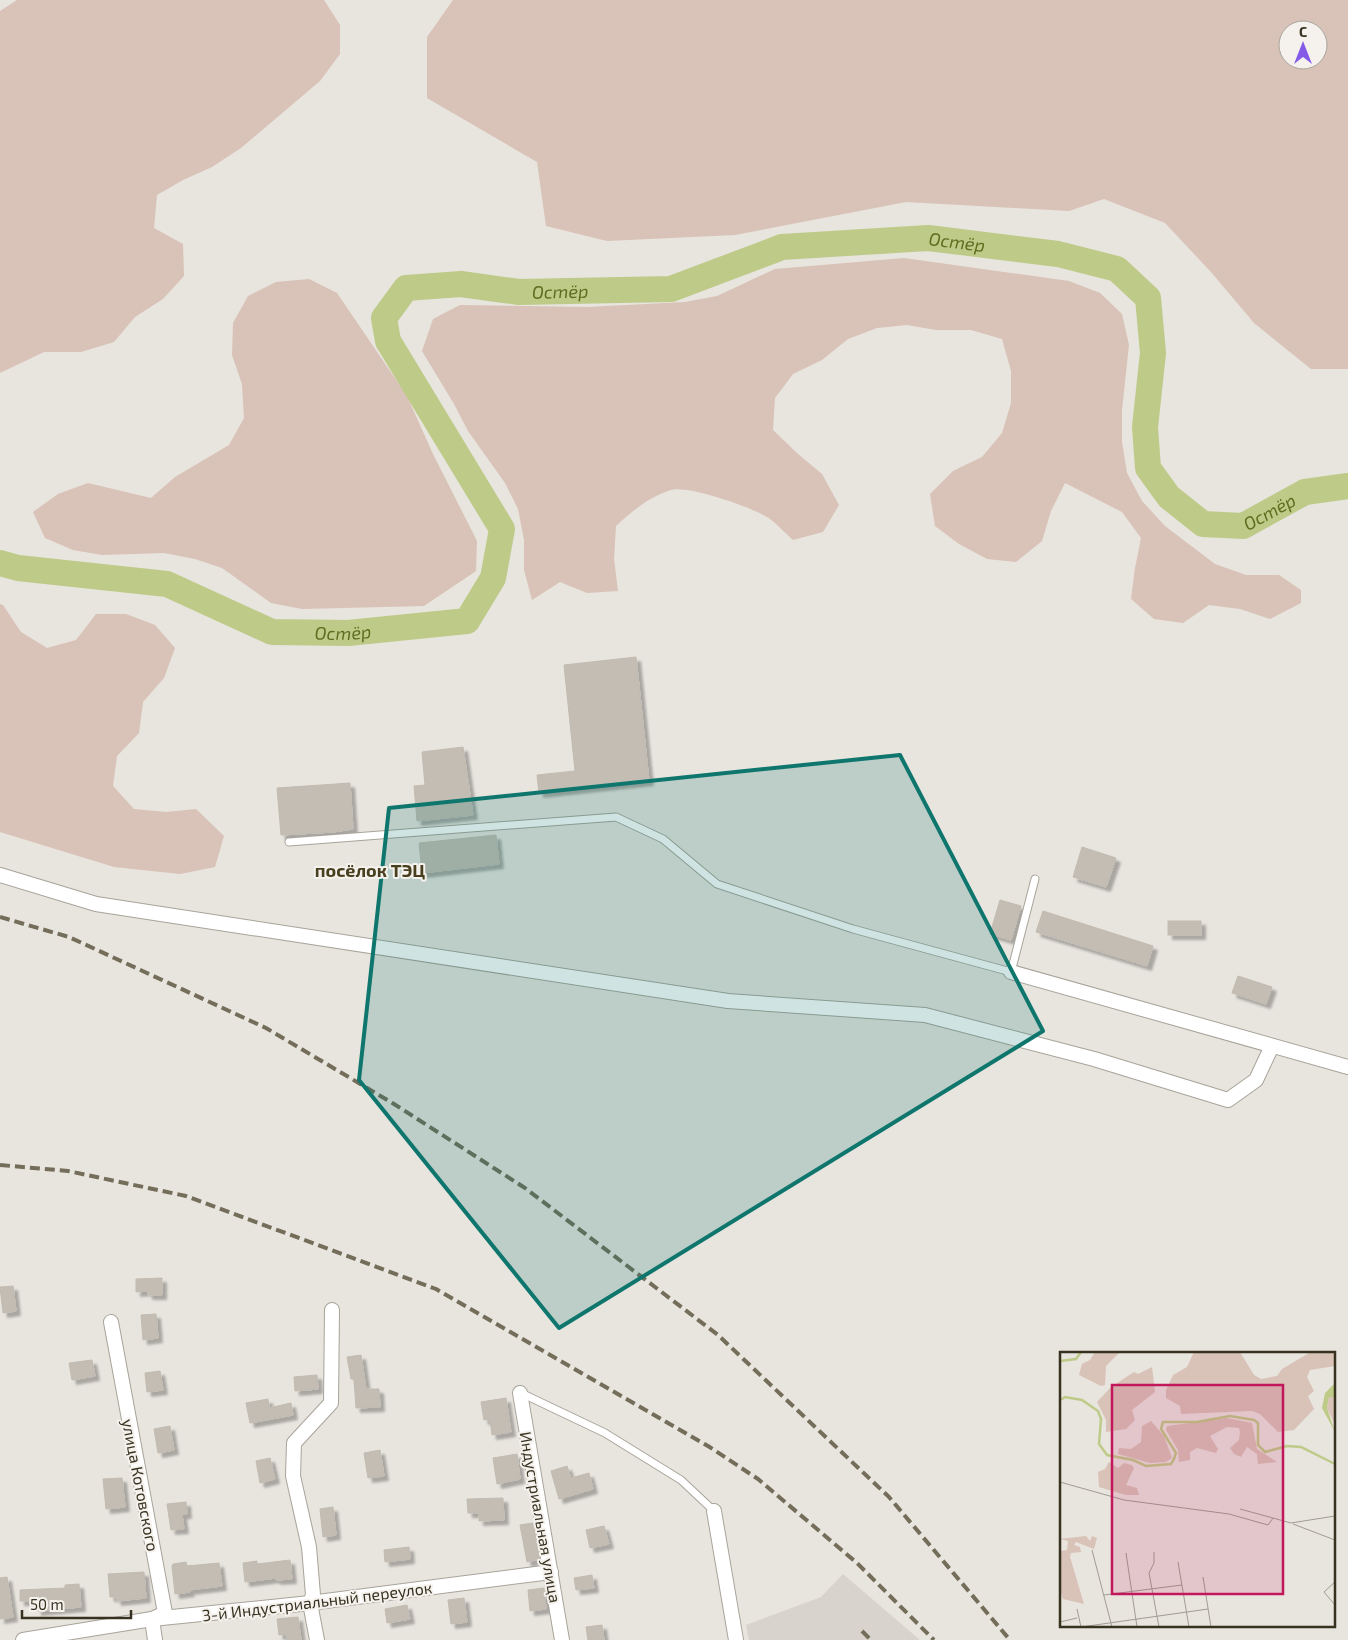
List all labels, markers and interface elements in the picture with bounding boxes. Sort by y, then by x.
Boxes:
north arrow [1278,20,1328,70]
text: С [1299,23,1307,40]
water label: Остёр [928,227,986,256]
water label: Остёр [532,280,589,303]
water label: Остёр [1239,488,1299,535]
water label: Остёр [315,620,372,644]
district label: посёлок ТЭЦ [315,859,425,881]
inset map [1060,1352,1336,1628]
street label: улица Котовского [118,1417,163,1553]
street label: Индустриальная улица [516,1430,565,1604]
street label: 3-й Индустриальный переулок [201,1577,434,1626]
scale bar [22,1588,131,1620]
text: 50 m [30,1595,64,1613]

